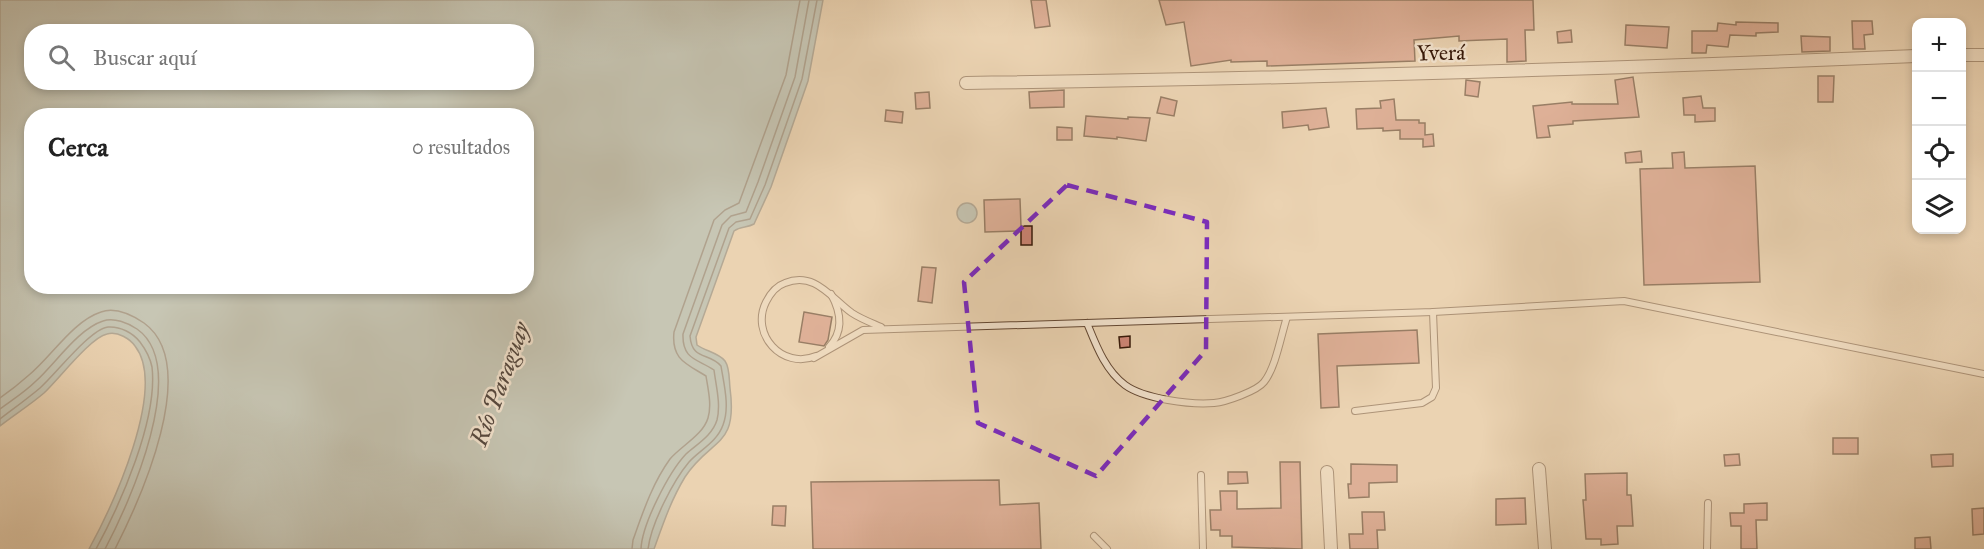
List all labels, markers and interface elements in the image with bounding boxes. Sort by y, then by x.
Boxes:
map controls [1912,18,1966,234]
button: + [1912,18,1966,72]
search box [24,24,534,90]
street label: Yverá [1416,39,1466,66]
icon: search [45,41,78,74]
text: Buscar aquí [93,44,196,71]
button: − [1912,72,1966,126]
button: locate [1912,126,1966,180]
text: Cerca [48,131,108,163]
text: 0 resultados [412,135,510,159]
button: layers [1912,180,1966,234]
water label: Río Paraguay [463,317,537,451]

